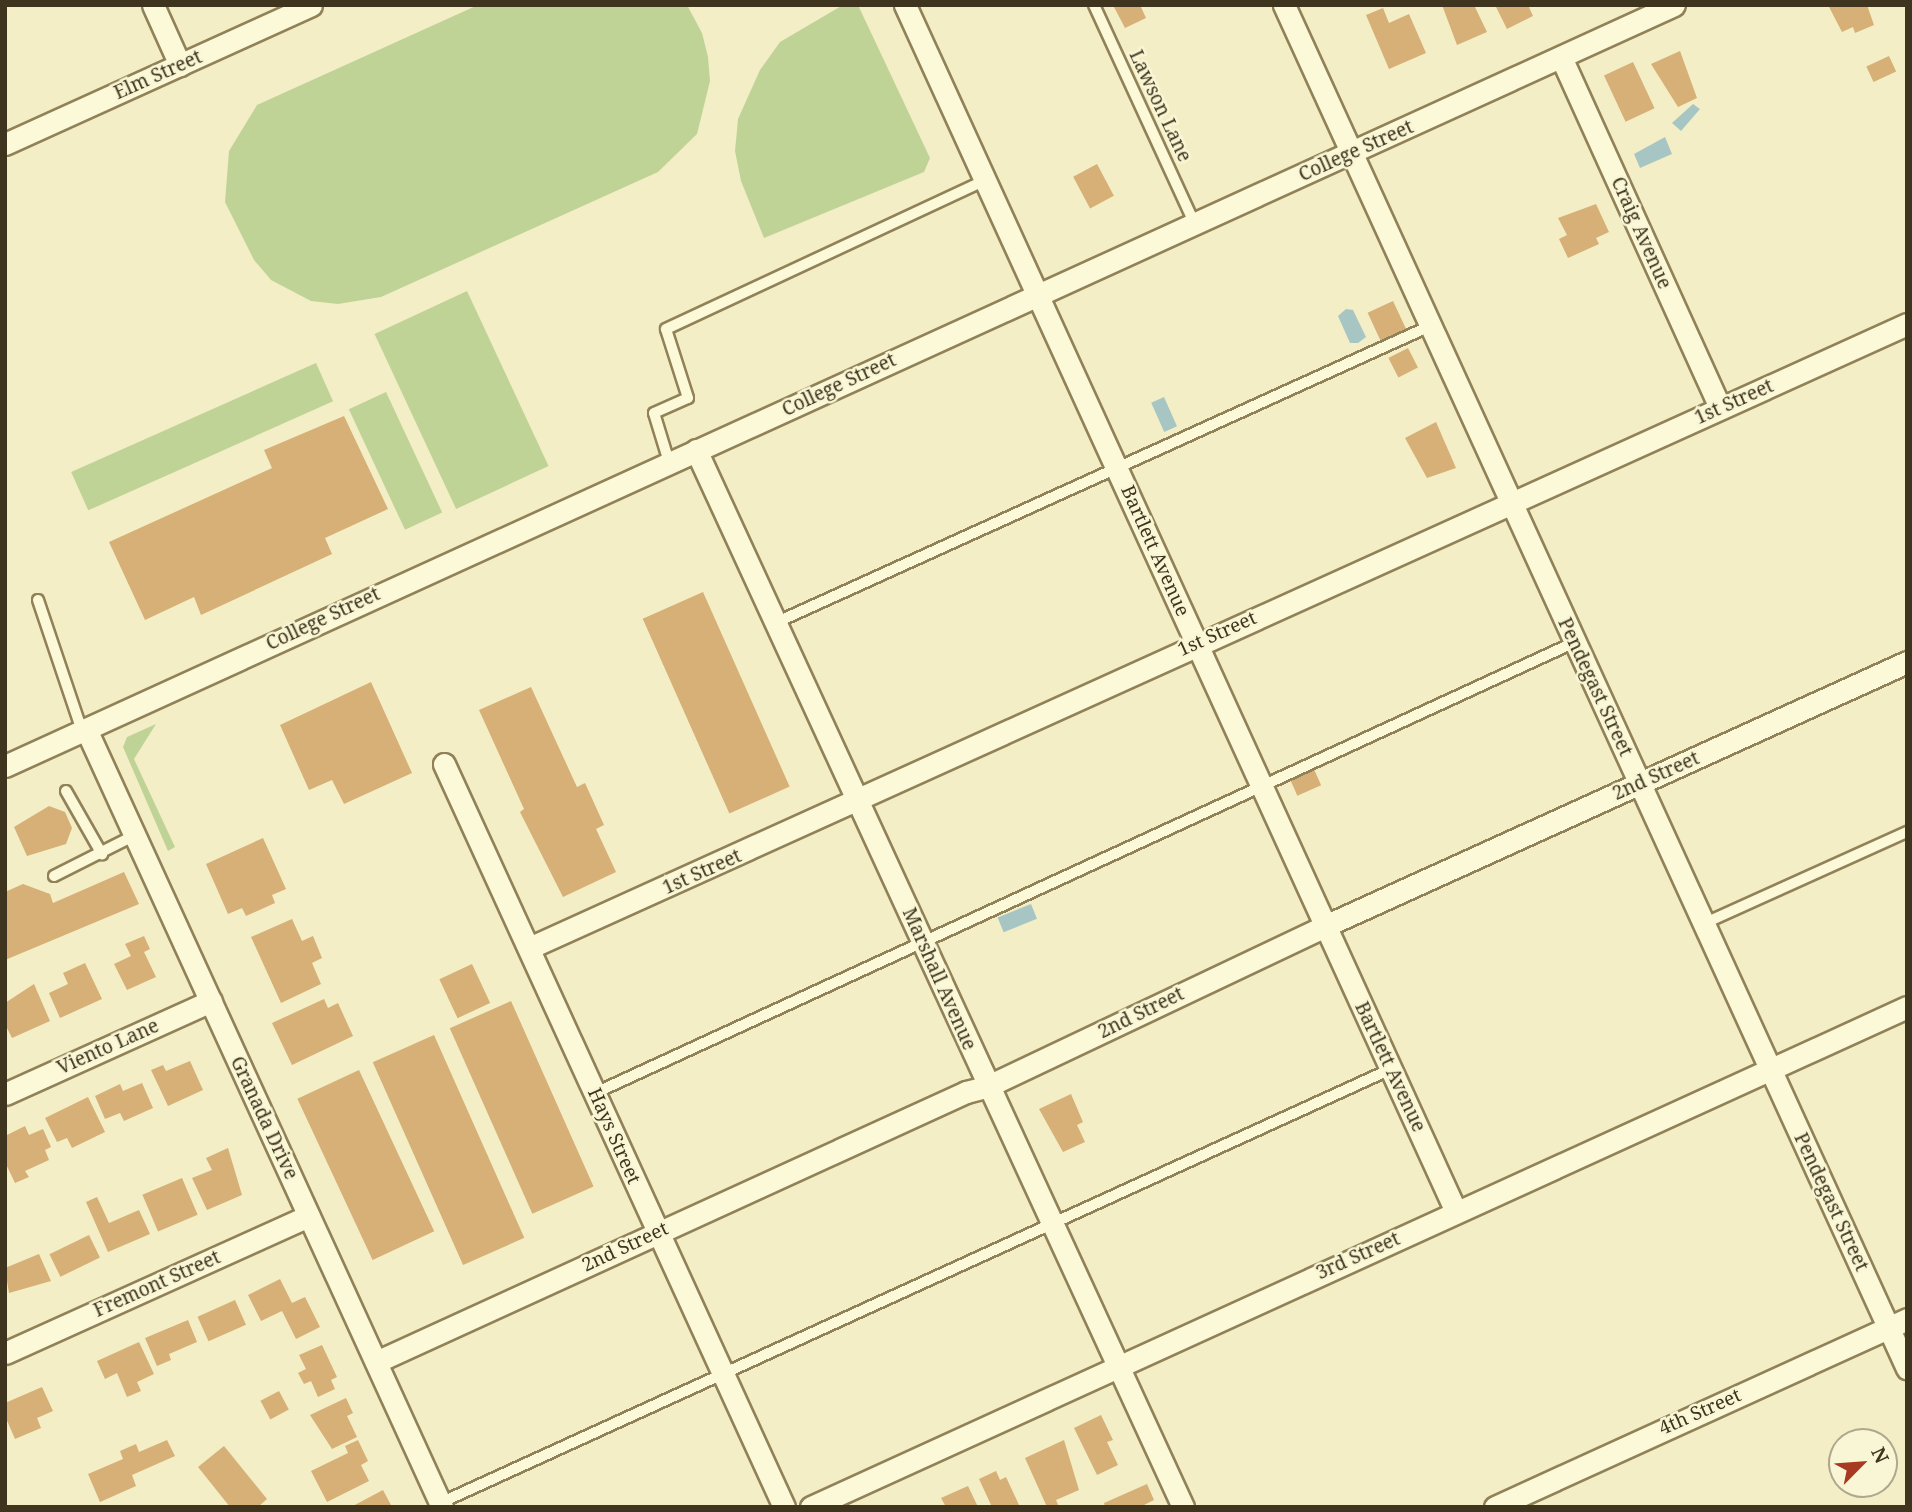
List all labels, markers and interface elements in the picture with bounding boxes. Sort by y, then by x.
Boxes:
street label: Elm Street [111,46,205,104]
street label: Lawson Lane [1124,47,1196,165]
street label: College Street [1295,116,1417,186]
street label: Craig Avenue [1606,174,1676,292]
street label: College Street [778,349,900,421]
street label: 1st Street [1691,375,1777,429]
street label: Bartlett Avenue [1116,482,1194,620]
street label: College Street [262,583,384,655]
street label: 1st Street [1174,607,1260,661]
street label: Pendegast Street [1553,614,1637,760]
street label: 2nd Street [1609,747,1703,805]
street label: 1st Street [659,845,745,899]
street label: Marshall Avenue [897,904,981,1054]
street label: 2nd Street [1094,982,1188,1044]
street label: Bartlett Avenue [1350,998,1430,1136]
street label: Viento Lane [54,1014,162,1080]
street label: Granada Drive [226,1053,302,1183]
street label: Hays Street [583,1084,645,1188]
street label: Pendegast Street [1789,1129,1873,1275]
street label: 2nd Street [578,1217,672,1277]
street label: 3rd Street [1313,1227,1403,1285]
street label: Fremont Street [90,1246,224,1322]
street label: 4th Street [1655,1384,1745,1440]
north arrow [1828,1428,1898,1498]
text: N [1865,1443,1895,1467]

